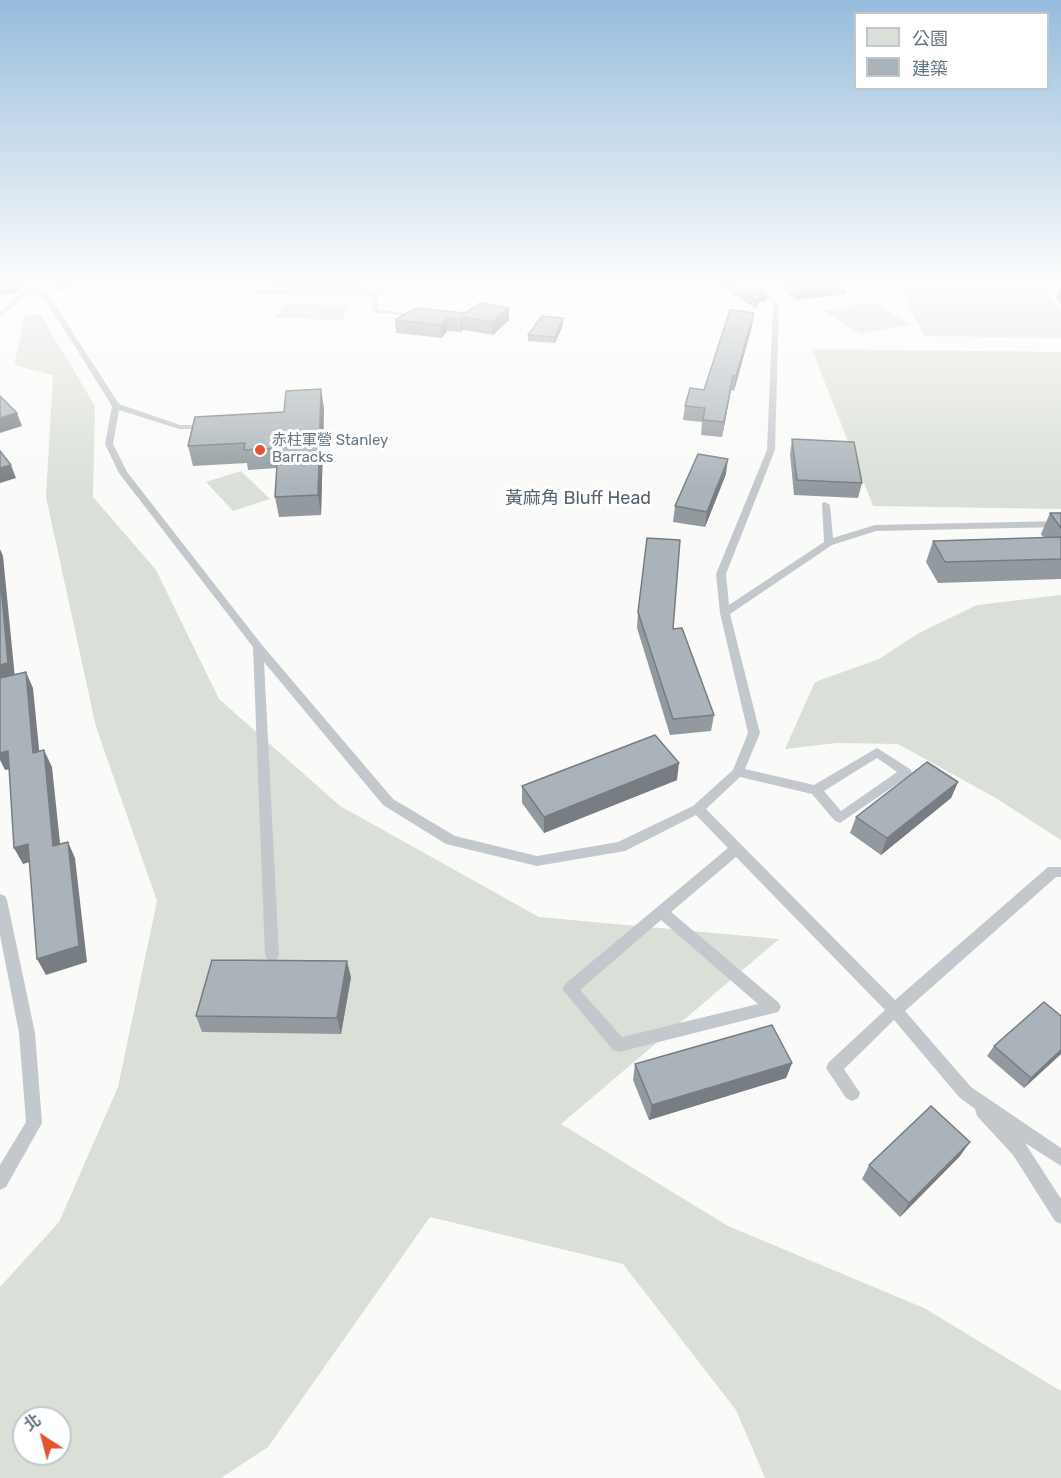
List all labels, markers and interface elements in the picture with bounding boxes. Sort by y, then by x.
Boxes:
legend [854,12,1049,90]
text: 公園 [912,28,948,50]
text: 建築 [912,58,948,80]
place label: 赤柱軍營 Stanley Barracks [272,432,388,467]
marker: 赤柱軍營 Stanley Barracks [253,443,267,457]
district label: 黃麻角 Bluff Head [505,488,651,510]
north arrow [12,1406,72,1466]
text: 北 [20,1410,44,1435]

